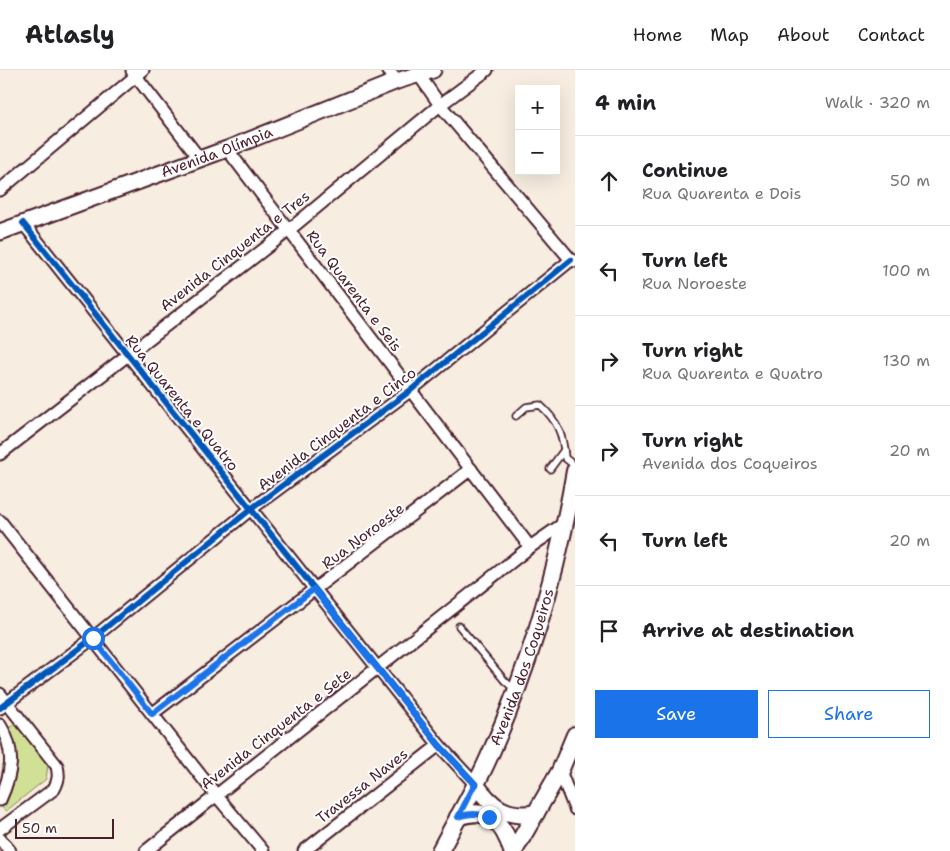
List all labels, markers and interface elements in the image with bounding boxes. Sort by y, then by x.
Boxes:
text: Atlasly [25,19,115,51]
text: Home [633,23,682,47]
text: Map [710,23,749,47]
text: About [777,23,830,47]
text: Contact [858,23,925,47]
map controls [515,85,560,175]
button: + [515,85,560,130]
text: 4 min [595,89,656,117]
text: Walk · 320 m [825,92,930,113]
street label: Avenida Olímpia [158,122,276,182]
button: − [515,130,560,175]
text: Continue [642,158,728,183]
icon: ahead [595,167,623,195]
text: 50 m [890,170,930,191]
text: Rua Quarenta e Dois [642,183,801,204]
street label: Avenida Cinquenta e Tres [156,186,314,316]
street label: Rua Quarenta e Seis [302,226,406,356]
text: Turn left [642,248,728,273]
icon: left [595,257,623,285]
text: 100 m [882,260,930,281]
text: Rua Noroeste [642,273,747,294]
street label: Rua Quarenta e Quatro [121,331,243,475]
text: Turn right [642,338,743,363]
icon: right [595,347,623,375]
text: 130 m [883,350,930,371]
street label: Avenida Cinquenta e Cinco [254,363,420,495]
text: Rua Quarenta e Quatro [642,363,823,384]
text: Turn right [642,428,743,453]
icon: right [595,437,623,465]
text: 20 m [889,440,930,461]
text: Avenida dos Coqueiros [642,453,818,474]
street label: Rua Noroeste [318,498,408,574]
icon: left [595,527,623,555]
text: Turn left [642,528,728,553]
text: 20 m [889,530,930,551]
street label: Avenida dos Coqueiros [485,586,558,749]
icon: arrive [595,617,623,645]
text: Arrive at destination [642,618,854,643]
route start [82,627,105,650]
street label: Avenida Cinquenta e Sete [196,664,356,794]
button: Save [595,690,758,738]
button: Share [768,690,930,738]
street label: Travessa Naves [312,744,412,828]
route end [478,806,501,829]
scale bar [15,816,114,839]
text: 50 m [22,819,57,837]

